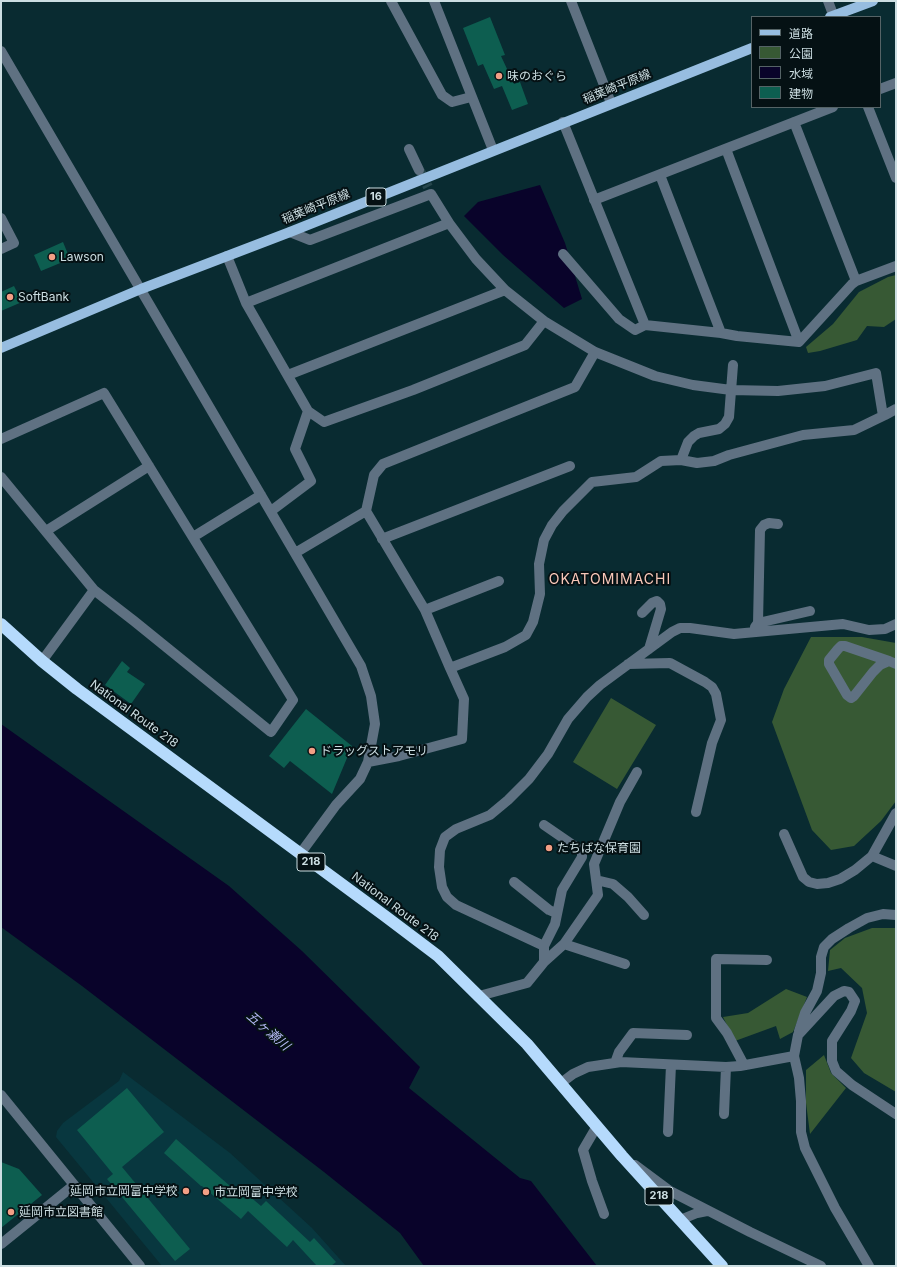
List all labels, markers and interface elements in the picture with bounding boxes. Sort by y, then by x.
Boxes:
legend [751,16,881,108]
text: 道路 [789,26,813,41]
text: 公園 [789,46,813,61]
text: 水域 [789,66,813,81]
street label: 稲葉崎平原線 [581,67,653,107]
place label: 味のおぐら [507,69,567,83]
marker: 味のおぐら [494,71,504,81]
text: 建物 [789,86,813,101]
street label: 稲葉崎平原線 [280,187,352,227]
road number: 16 [366,188,386,206]
place label: Lawson [60,250,104,264]
marker: Lawson [47,252,57,262]
place label: SoftBank [18,290,69,304]
marker: SoftBank [5,292,15,302]
district label: OKATOMIMACHI [549,572,671,588]
street label: National Route 218 [87,677,181,751]
place label: ドラッグストアモリ [320,744,428,758]
marker: ドラッグストアモリ [307,746,317,756]
place label: たちばな保育園 [557,841,641,855]
marker: たちばな保育園 [544,843,554,853]
road number: 218 [297,853,325,871]
street label: National Route 218 [349,869,441,945]
water label: 五ヶ瀬川 [243,1008,293,1054]
place label: 延岡市立岡富中学校 [70,1184,178,1198]
place label: 市立岡富中学校 [214,1185,298,1199]
marker: 延岡市立岡富中学校 [181,1186,191,1196]
marker: 市立岡富中学校 [201,1187,211,1197]
road number: 218 [645,1187,673,1205]
place label: 延岡市立図書館 [19,1205,103,1219]
marker: 延岡市立図書館 [6,1207,16,1217]

